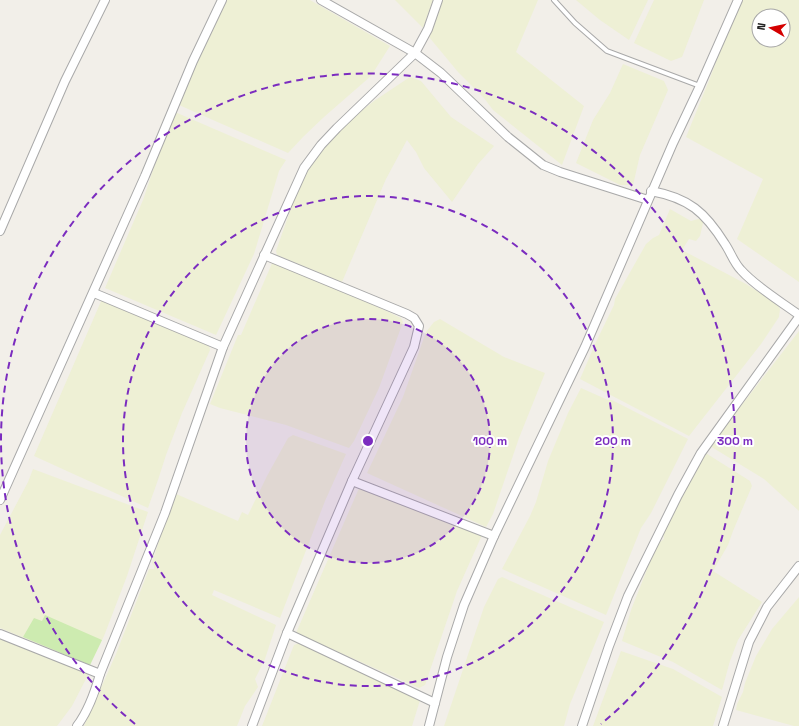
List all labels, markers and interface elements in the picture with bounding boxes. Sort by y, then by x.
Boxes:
north arrow [751,8,791,48]
text: N [754,22,769,31]
text: 100 m [473,433,507,449]
text: 200 m [595,433,631,449]
text: 300 m [717,433,753,449]
centre of rings [361,434,375,448]

